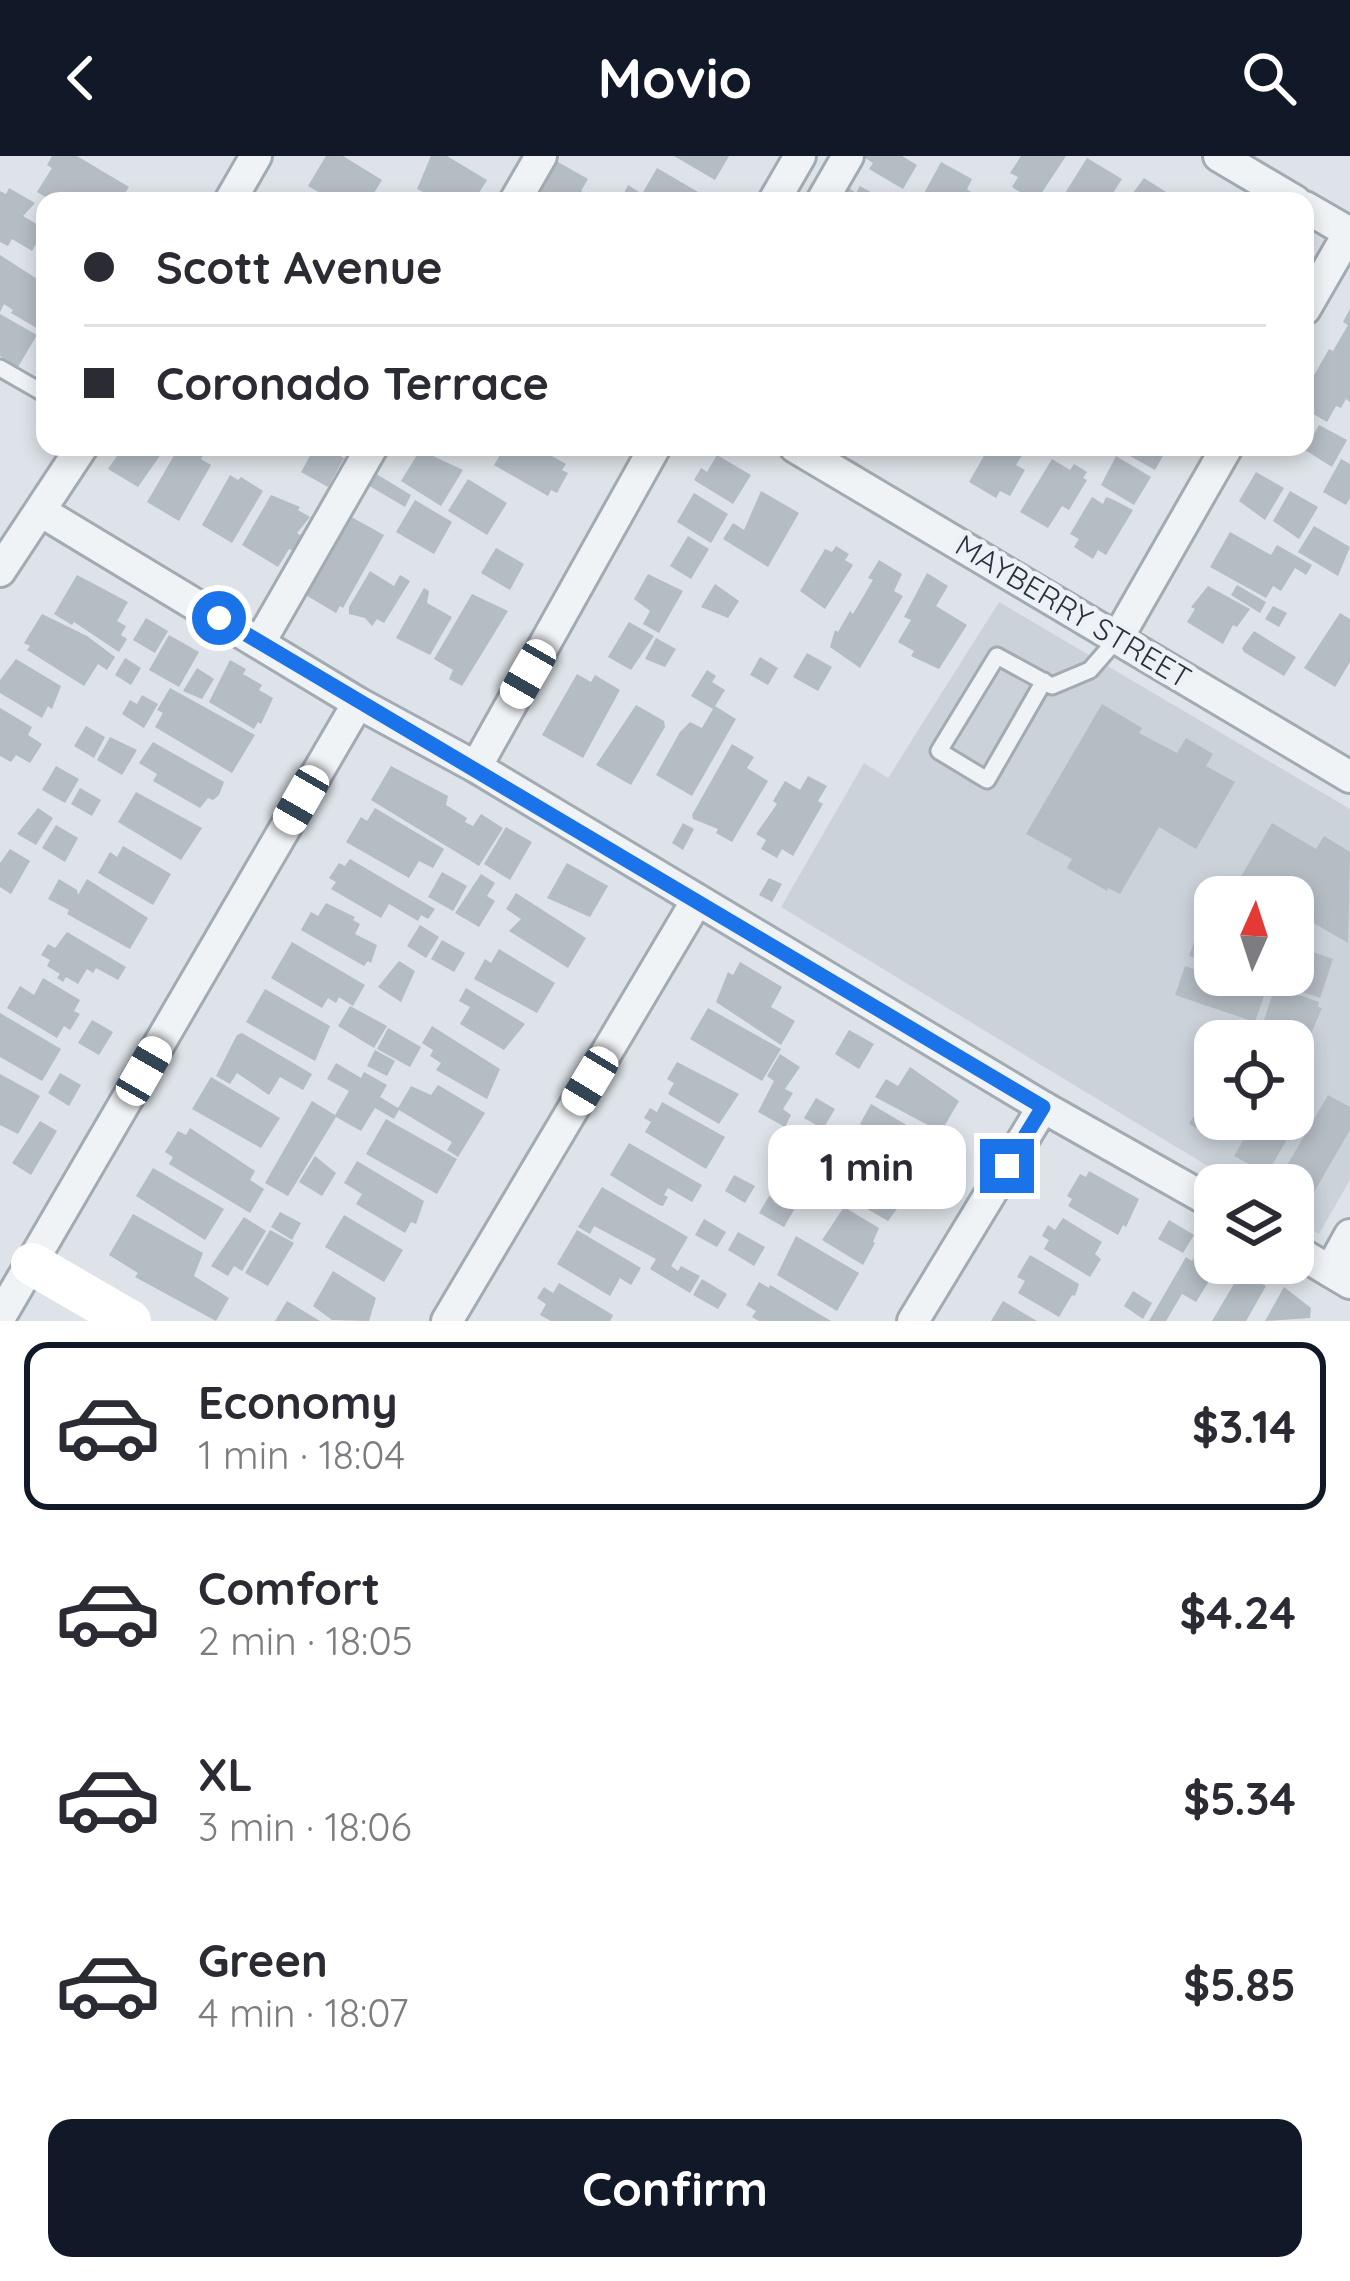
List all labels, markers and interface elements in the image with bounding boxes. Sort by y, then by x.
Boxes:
text: Movio [598,44,752,112]
icon: back [48,45,114,111]
icon: search [1236,45,1302,111]
text: Scott Avenue [156,239,443,295]
text: Coronado Terrace [156,355,549,411]
street label: MAYBERRY STREET [949,526,1198,696]
route start [192,591,246,645]
car [494,634,562,714]
car [267,760,335,840]
north arrow [1194,876,1314,996]
map controls [1194,876,1314,1284]
button: locate [1194,1020,1314,1140]
car [110,1031,178,1111]
car [556,1041,624,1121]
callout: 1 min [767,1124,965,1208]
route end [980,1139,1034,1193]
text: 1 min [820,1142,914,1191]
button: layers [1194,1164,1314,1284]
icon: car [54,1372,162,1480]
text: Economy [198,1374,398,1430]
text: $3.14 [1192,1398,1296,1454]
text: 1 min · 18:04 [198,1430,405,1479]
icon: car [54,1558,162,1666]
text: Comfort [198,1560,380,1616]
text: $4.24 [1179,1584,1296,1640]
text: 2 min · 18:05 [198,1616,413,1665]
icon: car [54,1744,162,1852]
text: XL [198,1746,253,1802]
text: $5.34 [1183,1770,1296,1826]
text: 3 min · 18:06 [198,1802,411,1851]
icon: car [54,1930,162,2038]
text: Green [198,1932,328,1988]
text: $5.85 [1183,1956,1296,2012]
text: 4 min · 18:07 [198,1988,408,2037]
button: Confirm [48,2119,1302,2257]

